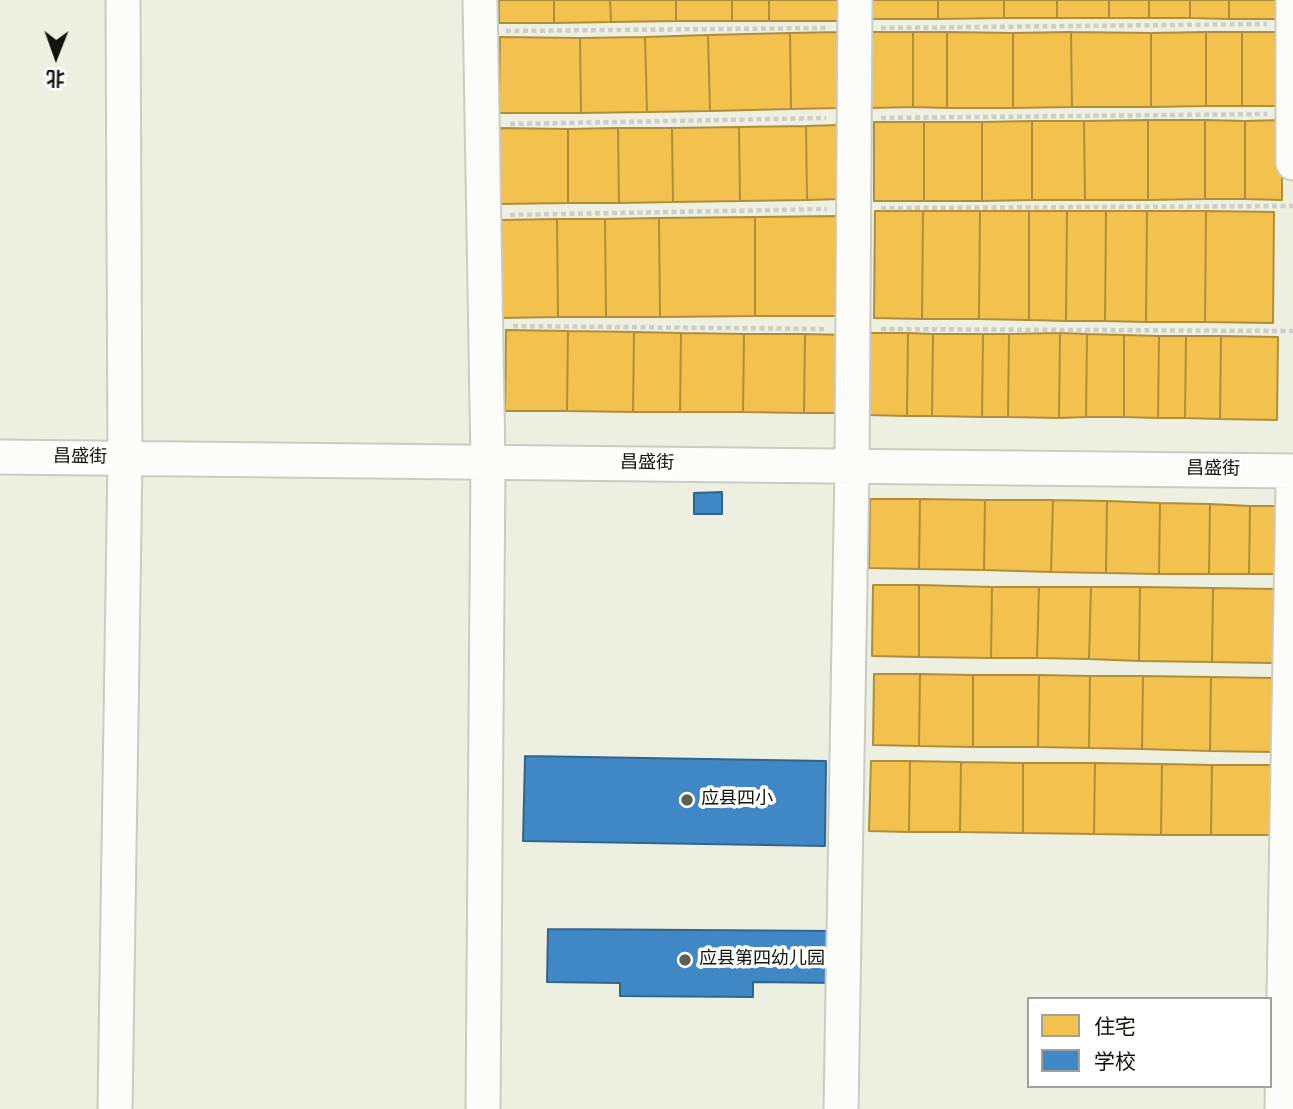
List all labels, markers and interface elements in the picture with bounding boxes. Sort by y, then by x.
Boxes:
north arrow [21,21,91,91]
text: 北 [46,64,65,91]
street label: 昌盛街 [53,447,107,469]
street label: 昌盛街 [620,453,674,475]
street label: 昌盛街 [1186,459,1240,481]
place label: 应县四小 [701,789,773,811]
marker: 应县四小 [679,792,695,808]
place label: 应县第四幼儿园 [699,949,825,971]
marker: 应县第四幼儿园 [677,952,693,968]
legend [1027,997,1272,1088]
text: 住宅 [1094,1012,1136,1042]
text: 学校 [1094,1047,1136,1077]

